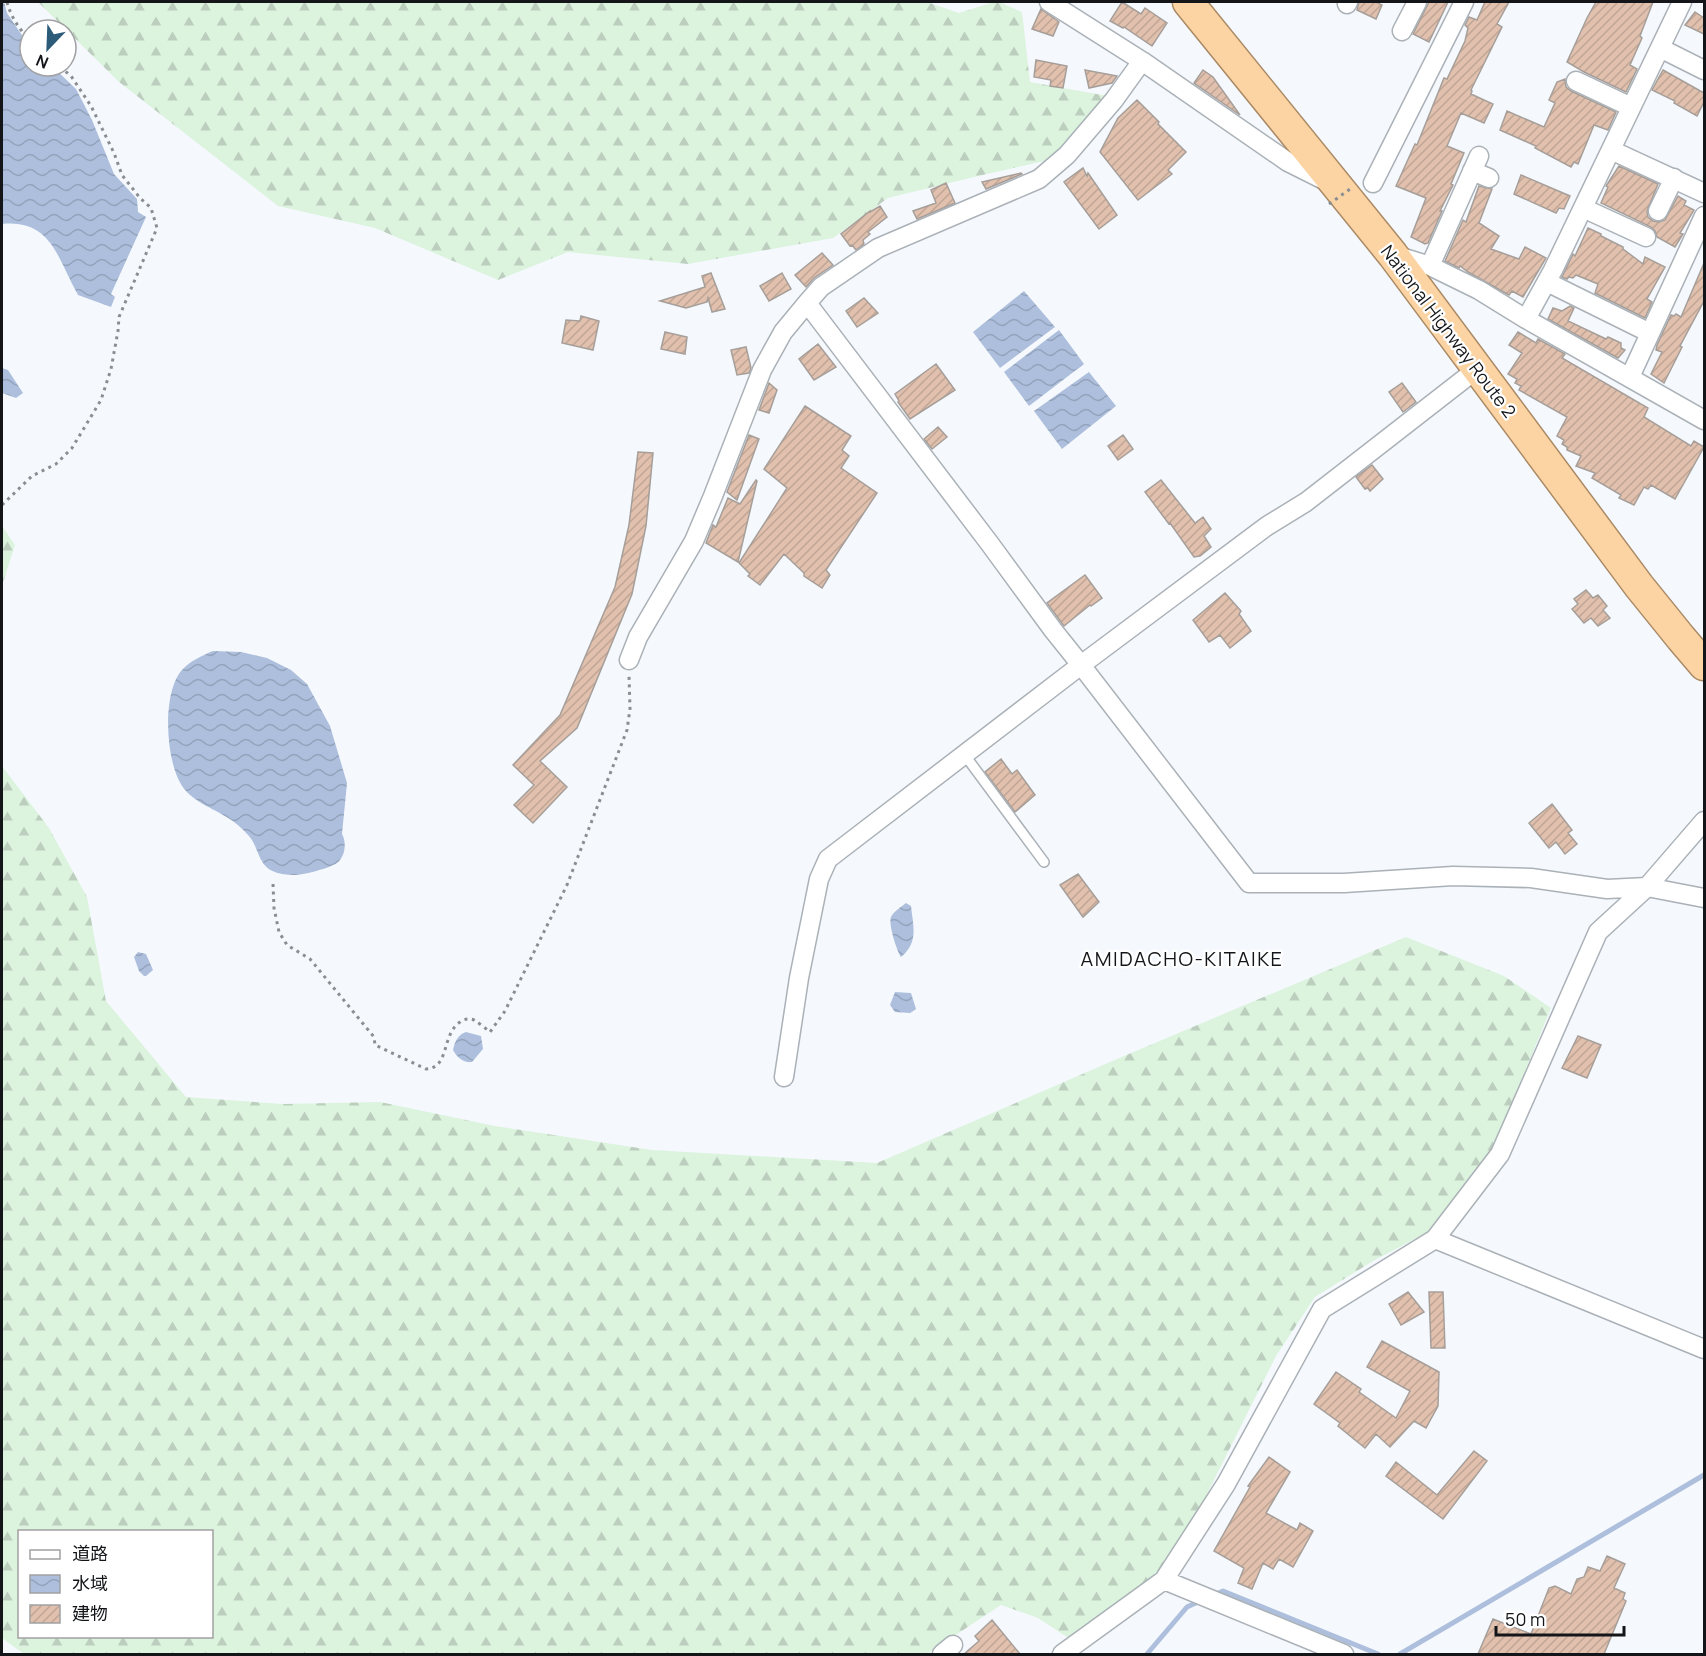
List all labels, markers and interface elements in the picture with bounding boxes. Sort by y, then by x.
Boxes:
north arrow [18,18,78,78]
text: N [33,49,52,74]
street label: National Highway Route 2 [1376,240,1522,422]
district label: AMIDACHO-KITAIKE [1081,945,1284,972]
legend [18,1530,213,1638]
text: 道路 [72,1541,108,1565]
text: 水域 [72,1571,108,1595]
scale bar [1496,1599,1624,1637]
text: 建物 [72,1601,108,1625]
text: 50 m [1505,1607,1545,1631]

